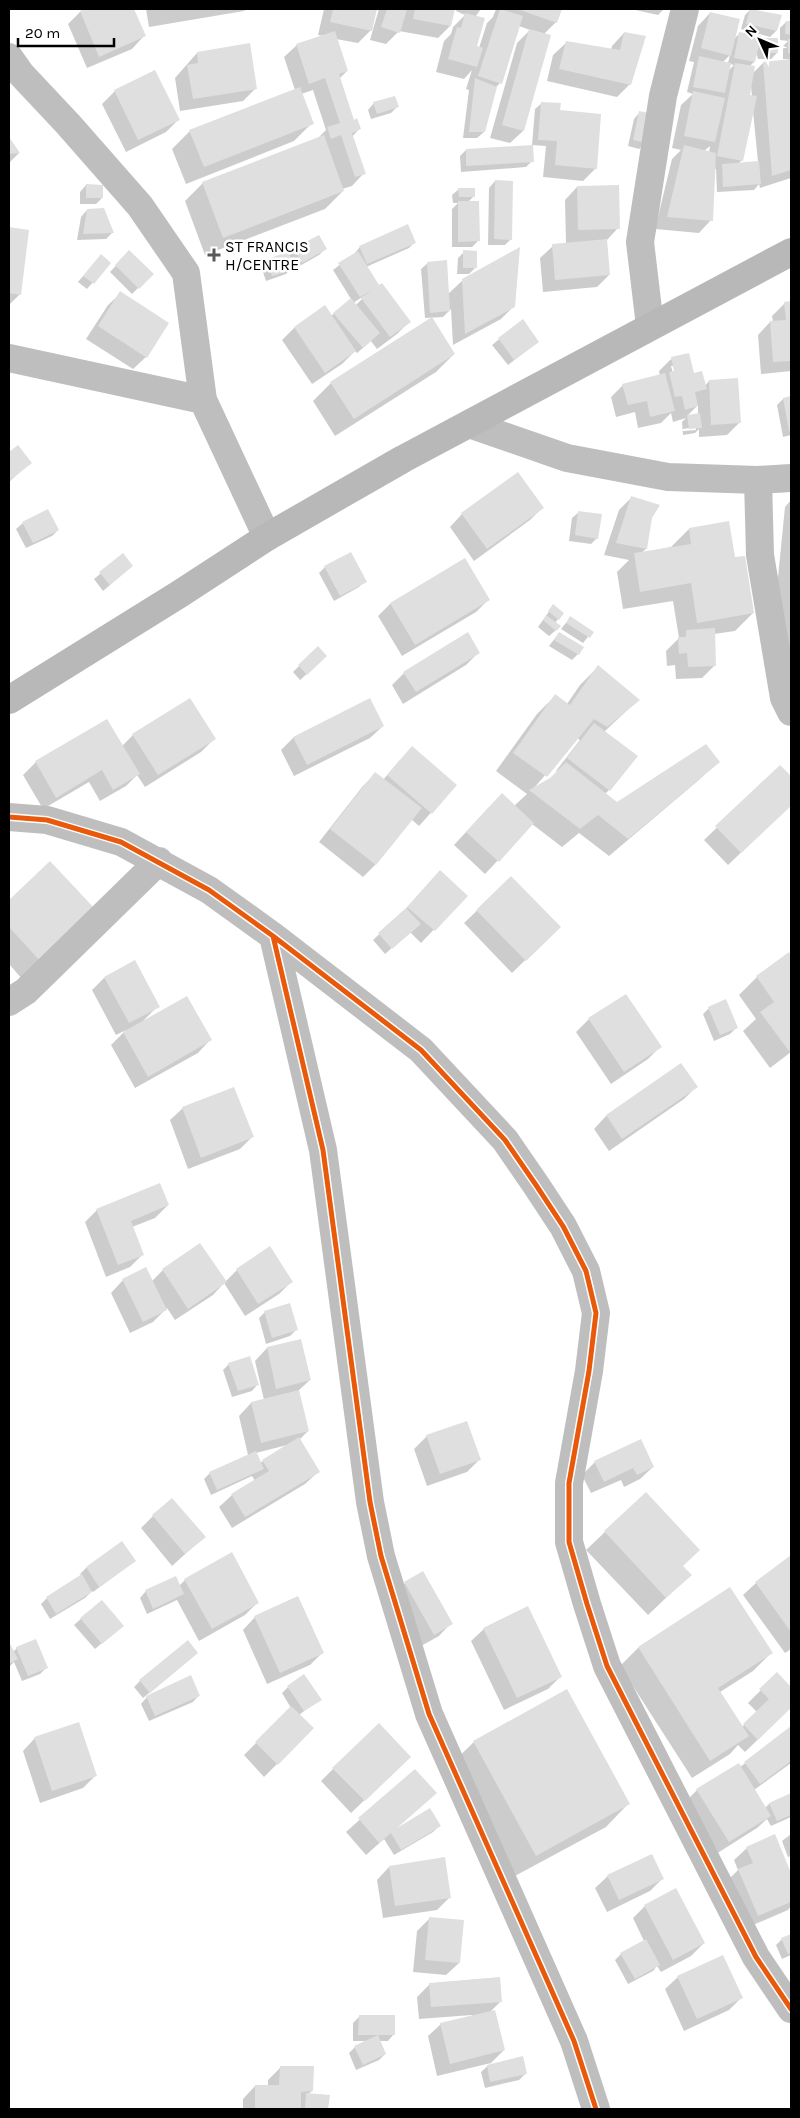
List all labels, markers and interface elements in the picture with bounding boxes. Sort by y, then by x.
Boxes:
scale bar [18,15,114,47]
north arrow [735,15,785,65]
text: N [741,22,761,41]
text: 20 m [25,24,60,42]
place label: ST FRANCIS H/CENTRE [225,237,309,274]
marker: ST FRANCIS H/CENTRE [207,248,221,262]

